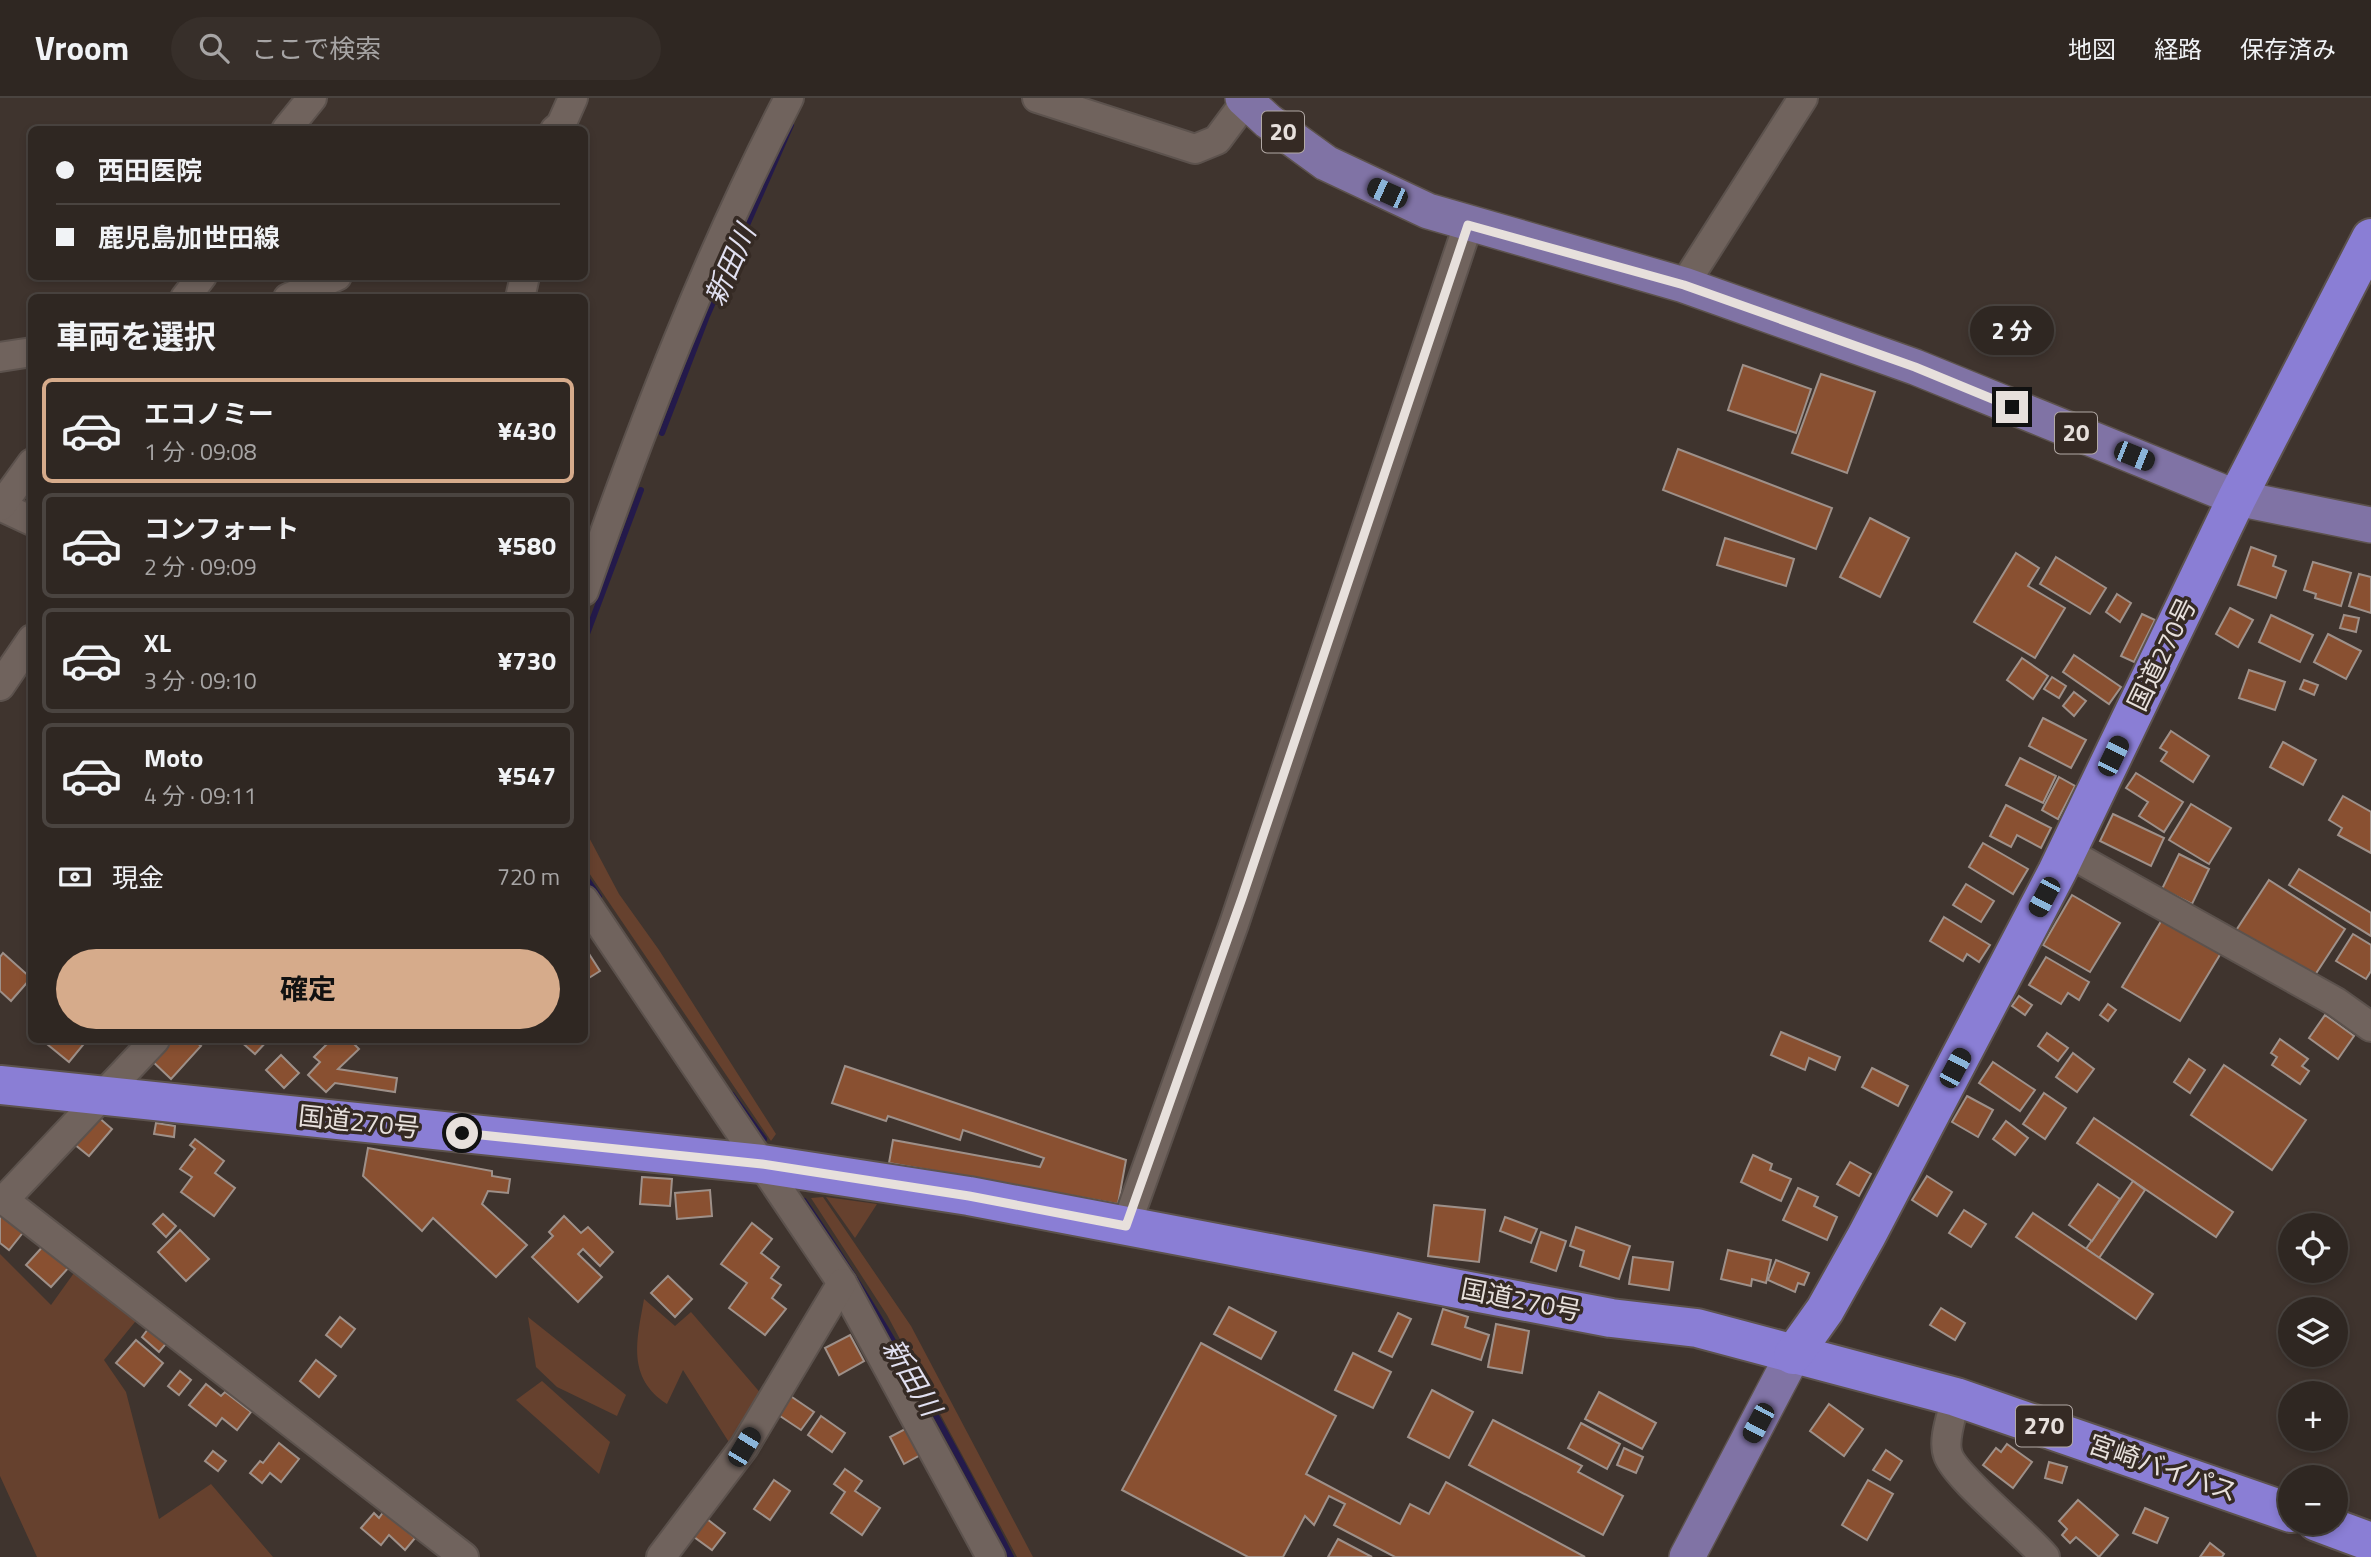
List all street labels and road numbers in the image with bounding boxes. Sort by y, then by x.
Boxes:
road number: 20 [1262,111,1304,152]
road number: 20 [2055,412,2097,454]
street label: 国道270号 [2117,591,2206,717]
street label: 国道270号 [297,1096,422,1147]
street label: 国道270号 [1458,1269,1585,1330]
road number: 270 [2016,1406,2072,1446]
street label: 宮崎バイパス [2083,1424,2243,1511]

